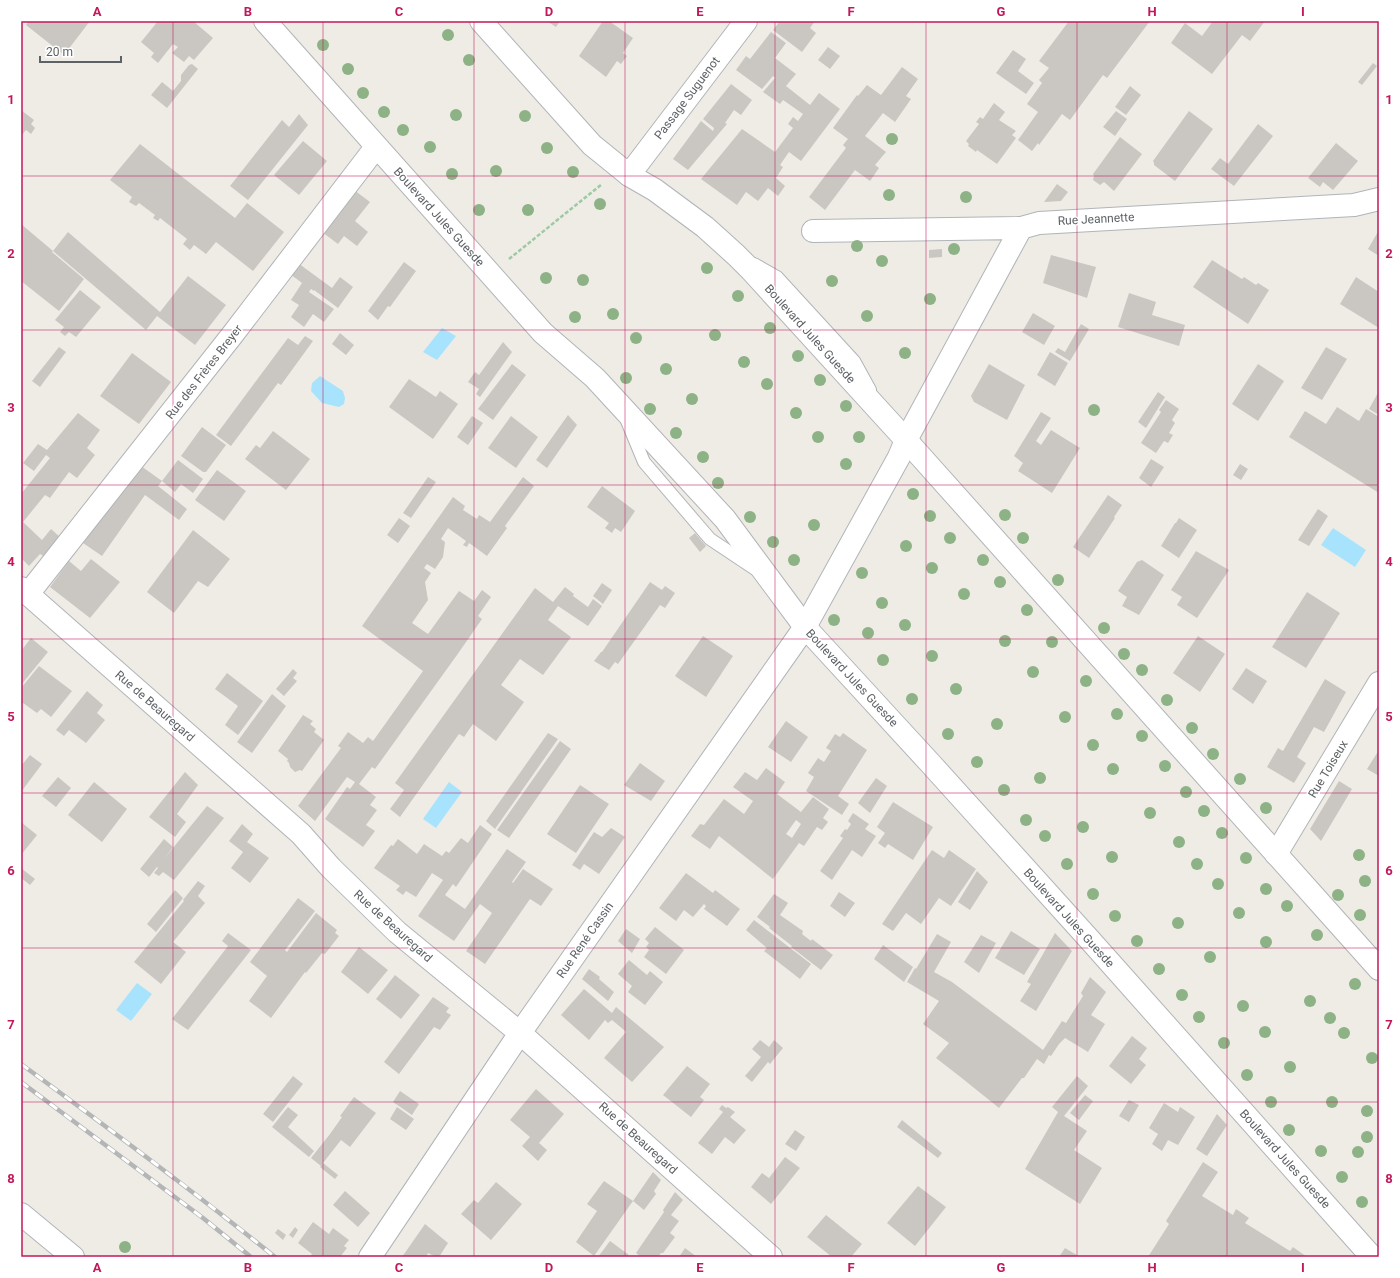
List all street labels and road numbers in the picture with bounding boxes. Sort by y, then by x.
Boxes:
street label: Passage Suguenot [651,54,723,142]
street label: Boulevard Jules Guesde [391,165,487,269]
street label: Rue Jeannette [1057,210,1135,228]
street label: Boulevard Jules Guesde [762,282,858,386]
street label: Rue des Frères Breyer [163,322,245,422]
street label: Boulevard Jules Guesde [803,626,901,730]
street label: Rue de Beauregard [112,668,198,744]
street label: Rue Toiseux [1305,738,1351,800]
street label: Boulevard Jules Guesde [1021,866,1117,970]
street label: Rue de Beauregard [351,887,435,965]
street label: Rue René Cassin [554,899,616,981]
street label: Rue de Beauregard [596,1099,680,1177]
street label: Boulevard Jules Guesde [1237,1107,1333,1211]

